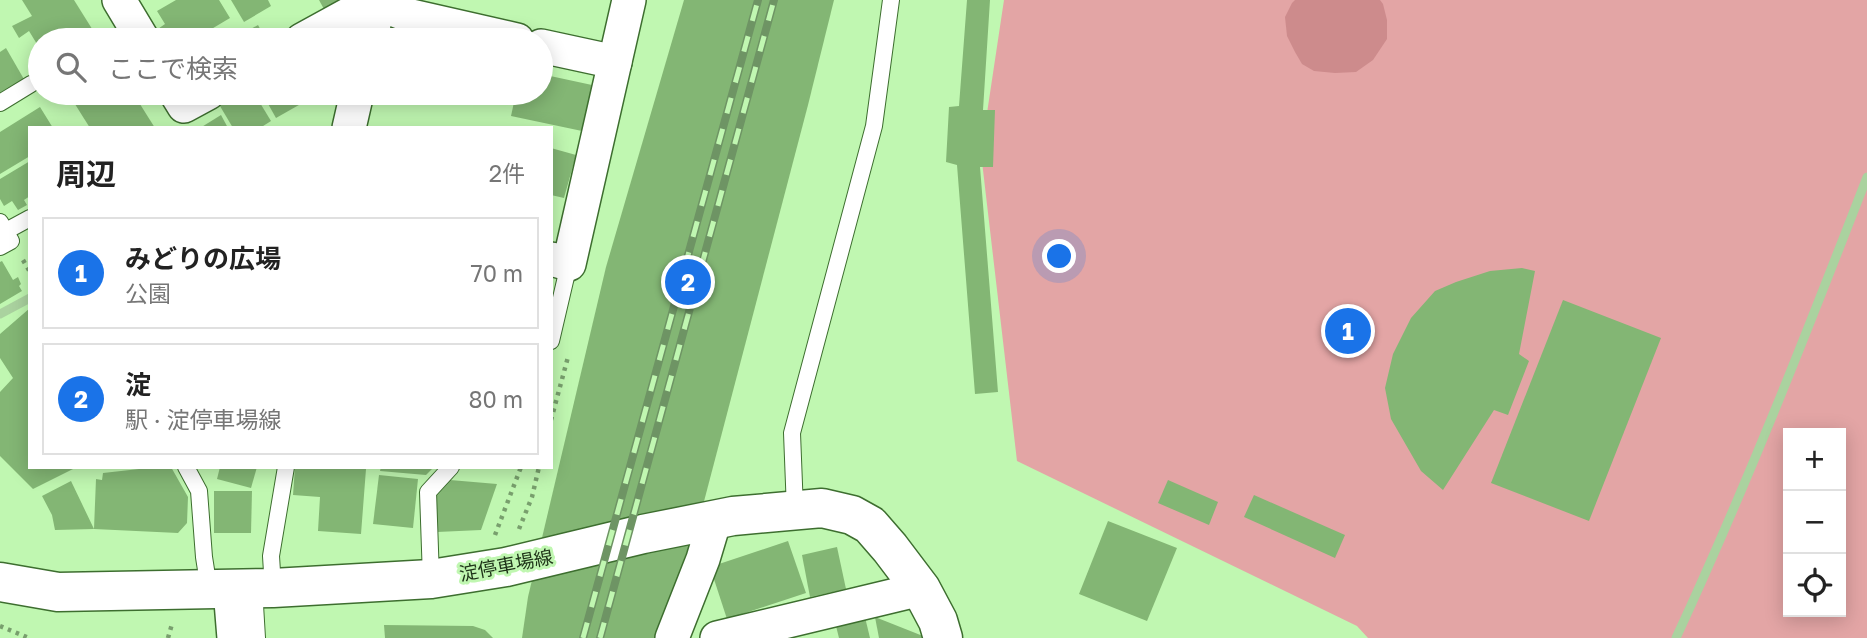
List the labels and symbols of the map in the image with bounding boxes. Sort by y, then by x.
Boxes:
your location [1042,239,1076,273]
pin: 2 [665,256,711,308]
pin: 1 [1325,305,1371,357]
street label: 淀停車場線 [457,544,555,585]

